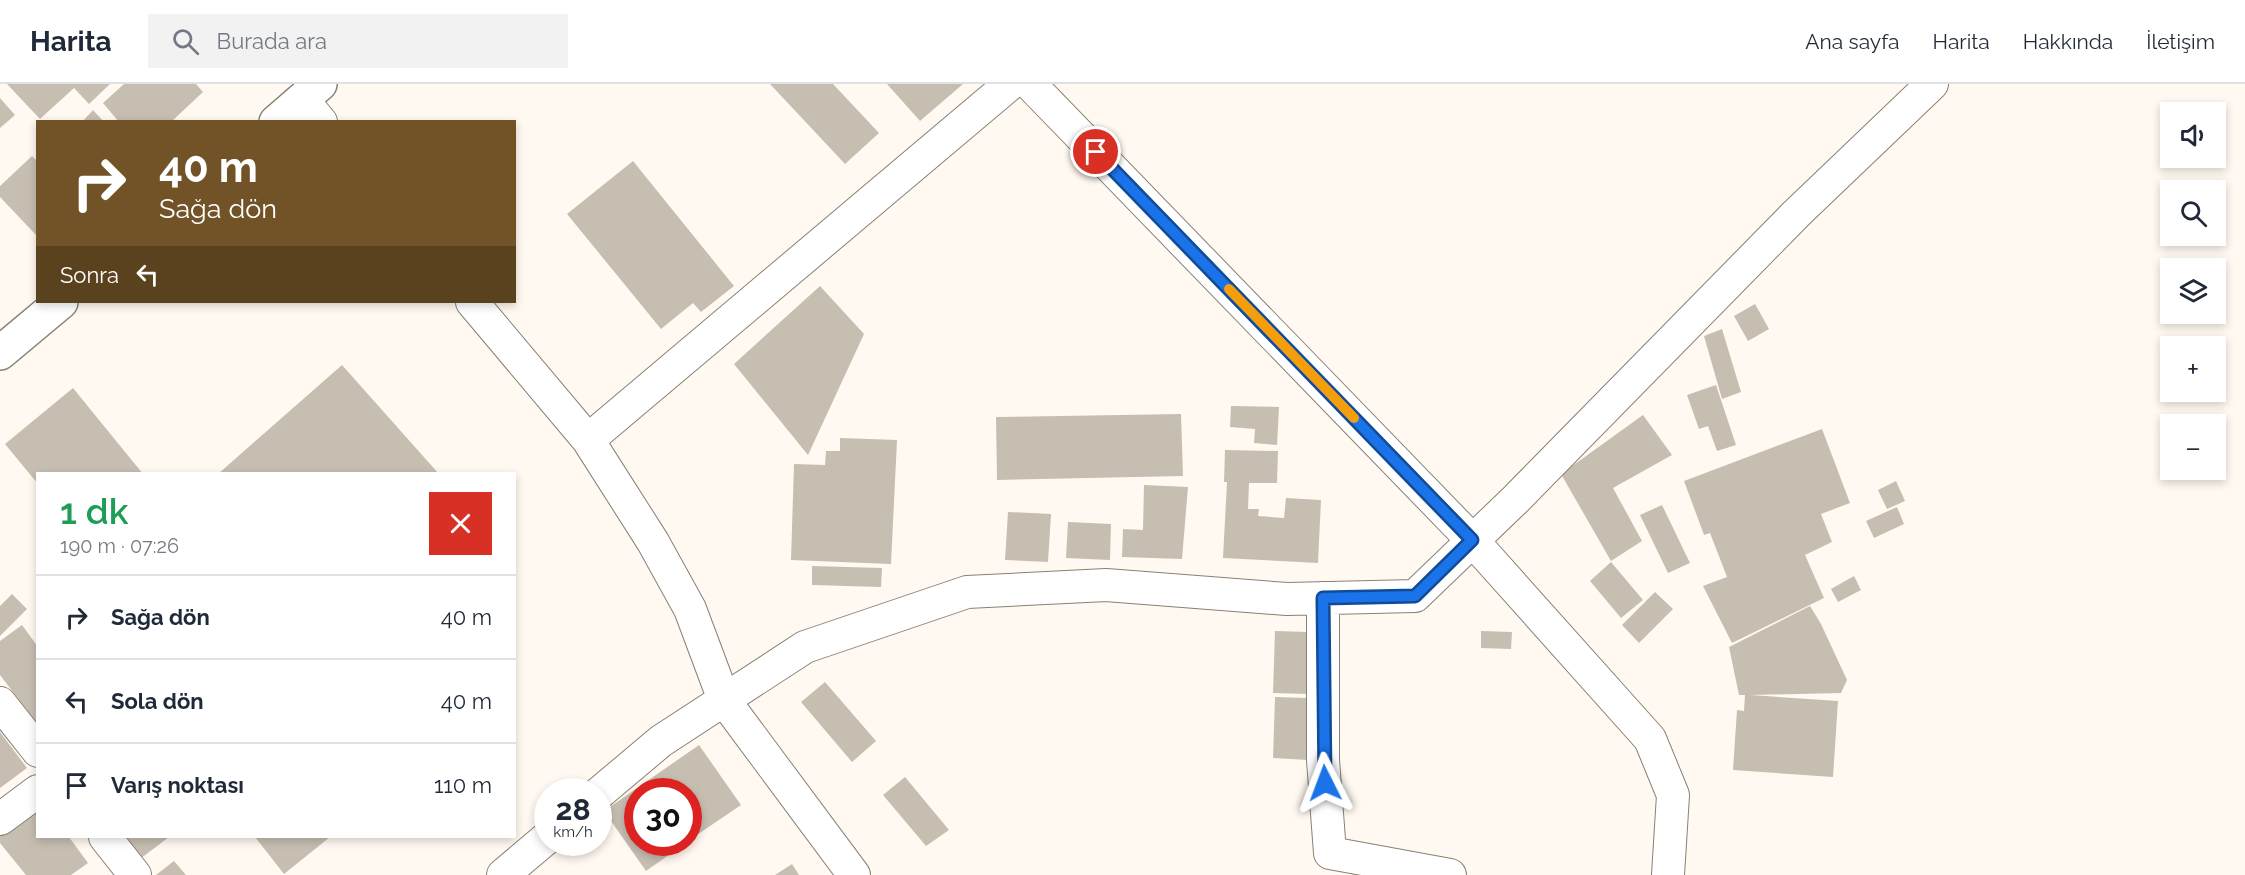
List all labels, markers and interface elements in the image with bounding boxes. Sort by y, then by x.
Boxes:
search box [148,14,568,68]
text: Harita [30,25,112,58]
icon: search [169,25,202,58]
text: Burada ara [217,28,327,54]
text: Ana sayfa [1805,29,1900,54]
text: Harita [1933,29,1990,54]
text: Hakkında [2023,29,2113,54]
text: İletişim [2146,29,2215,54]
map controls [2160,102,2226,480]
button: sound [2160,102,2226,168]
pin [1070,126,1121,177]
icon: arrive [1079,135,1112,168]
text: 40 m [159,143,258,192]
icon: right [60,144,138,222]
button: search [2160,180,2226,246]
text: Sağa dön [159,193,277,224]
icon: left [131,258,164,291]
button: layers [2160,258,2226,324]
text: Sonra [60,262,119,288]
button: + [2160,336,2226,402]
button: − [2160,414,2226,480]
text: 1 dk [60,490,129,532]
button: close [429,492,492,555]
text: 190 m · 07:26 [60,534,179,558]
icon: right [60,601,93,634]
text: Sağa dön [111,604,210,630]
text: 40 m [441,604,492,630]
icon: left [60,685,93,718]
text: Sola dön [111,688,204,714]
text: 40 m [441,688,492,714]
position arrow [1293,751,1357,815]
icon: arrive [60,769,93,802]
text: Varış noktası [111,772,244,798]
text: 110 m [434,772,492,798]
speed limit sign: 30 [624,778,702,856]
text: 28 [555,792,591,827]
text: km/h [553,823,593,841]

